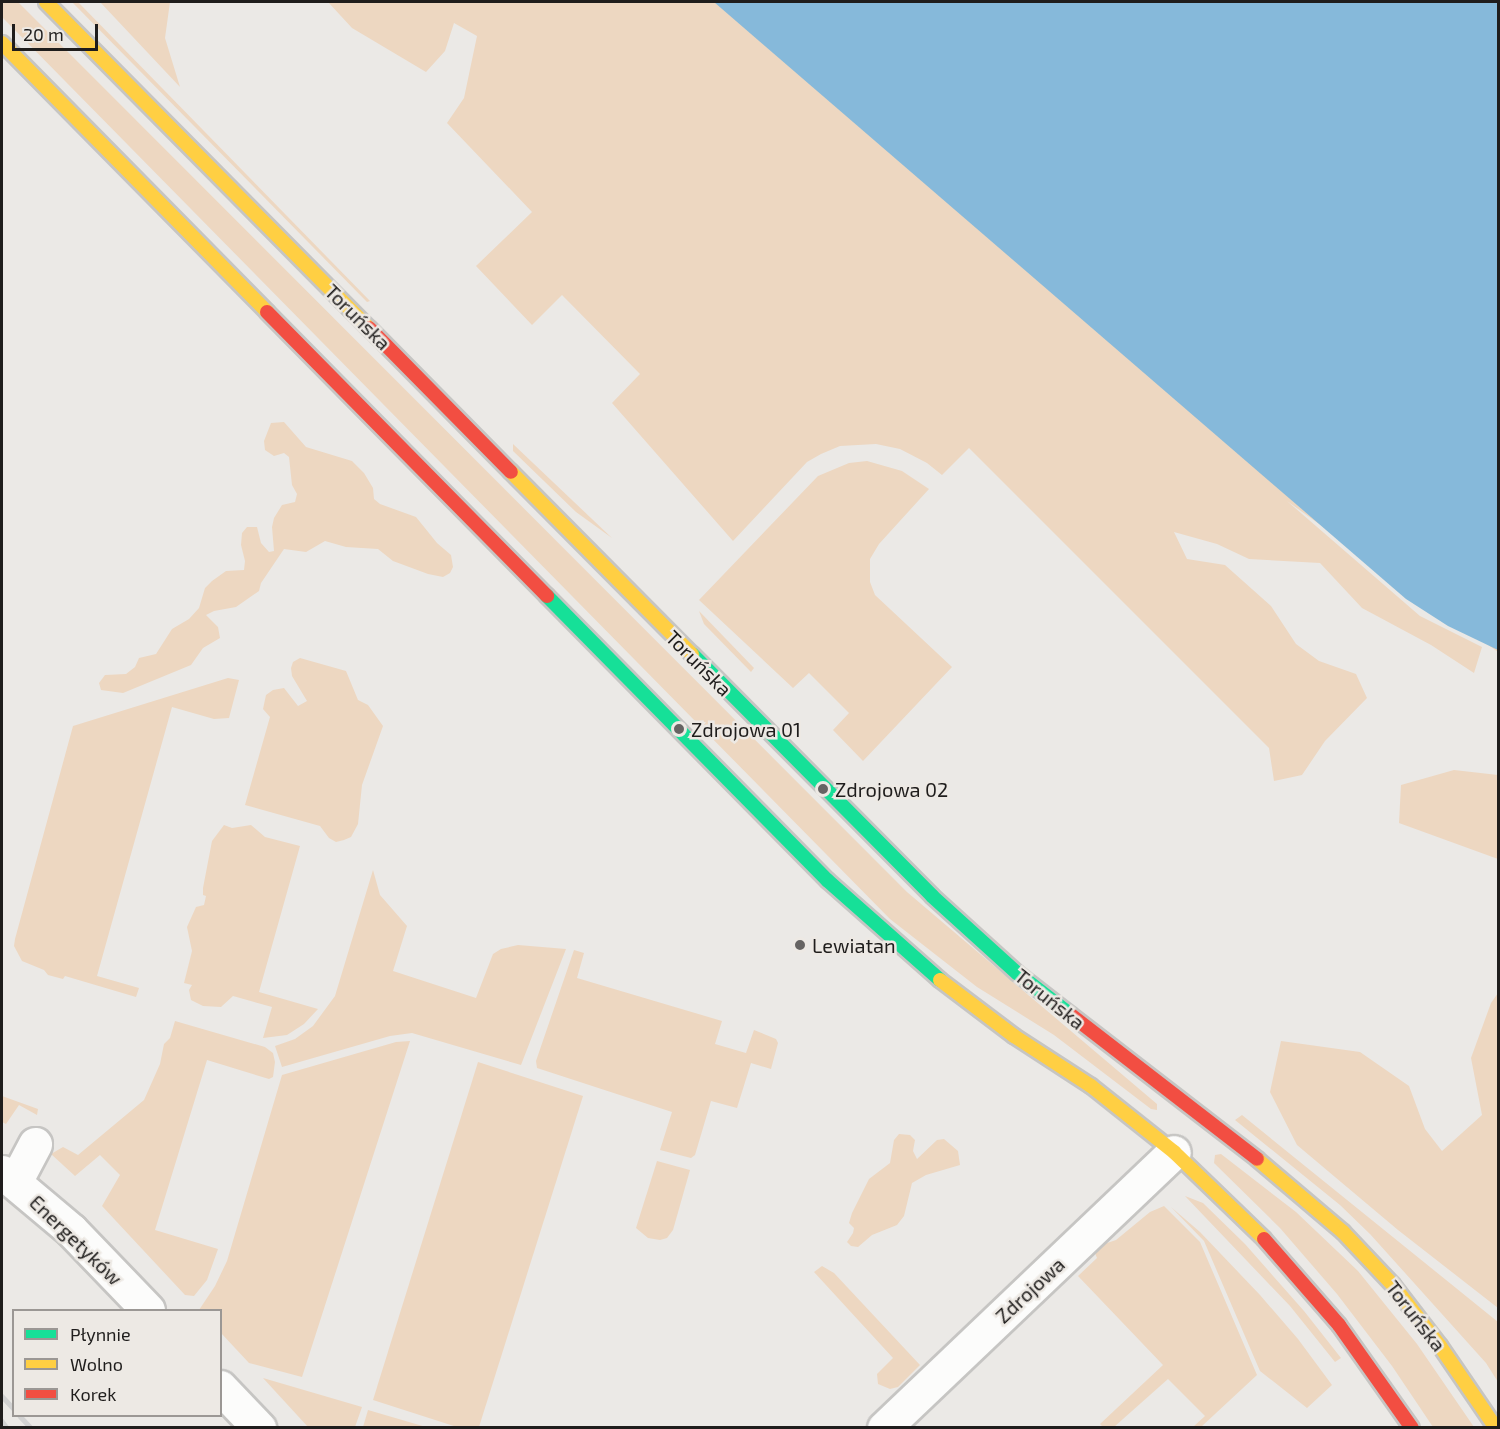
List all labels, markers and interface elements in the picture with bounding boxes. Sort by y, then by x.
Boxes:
scale bar [15,12,100,50]
text: 20 m [23,23,64,45]
street label: Toruńska [320,279,396,355]
street label: Toruńska [661,625,737,701]
place label: Zdrojowa 01 [691,717,801,741]
marker: Zdrojowa 01 [672,722,686,736]
place label: Zdrojowa 02 [835,777,948,801]
marker: Zdrojowa 02 [816,782,830,796]
place label: Lewiatan [812,933,896,957]
marker: Lewiatan [793,938,807,952]
street label: Toruńska [1010,964,1090,1034]
street label: Energetyków [25,1190,127,1290]
street label: Zdrojowa [991,1252,1069,1328]
street label: Toruńska [1381,1276,1451,1356]
legend [12,1309,222,1417]
text: Płynnie [70,1323,131,1345]
text: Wolno [70,1353,123,1375]
text: Korek [70,1383,116,1405]

